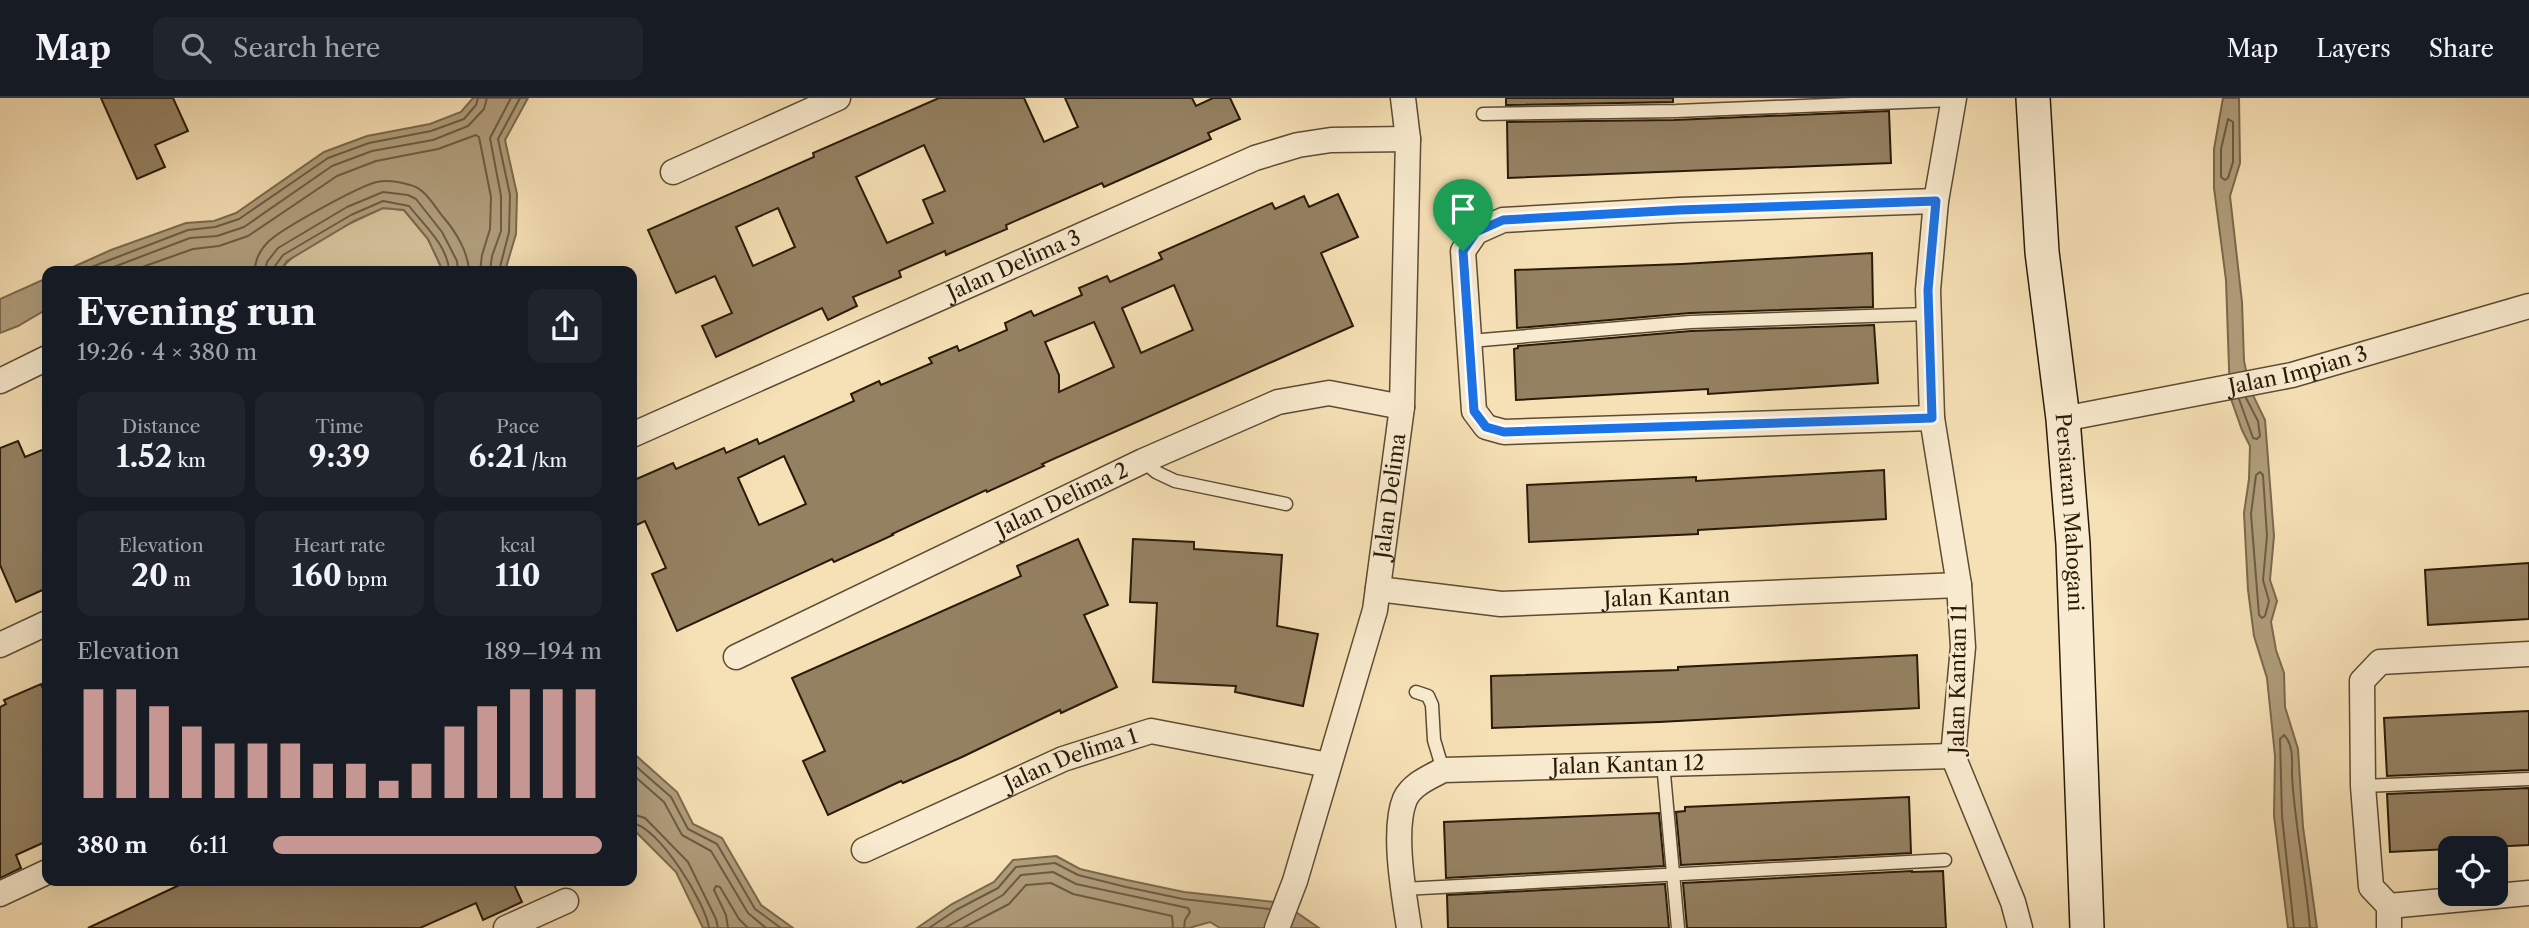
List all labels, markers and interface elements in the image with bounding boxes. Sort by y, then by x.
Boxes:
search box [153,17,643,80]
text: Map [35,28,111,69]
icon: search [177,29,215,67]
text: Search here [233,32,380,64]
text: Map [2227,34,2278,63]
text: Layers [2316,34,2391,63]
text: Share [2429,34,2494,63]
pin [1433,179,1493,251]
icon: arrive [1444,190,1482,228]
street label: Jalan Delima 3 [940,224,1084,306]
text: Evening run [77,288,317,335]
button: share [528,289,602,363]
text: 19:26 · 4 × 380 m [77,338,257,366]
street label: Jalan Impian 3 [2223,341,2370,400]
street label: Persiaran Mahogani [2051,412,2088,612]
text: Distance [122,415,200,438]
text: Time [315,415,364,438]
text: Pace [496,415,539,438]
street label: Jalan Delima [1369,431,1411,563]
text: 1.52 [116,438,172,475]
text: 9:39 [309,438,370,475]
text: 6:21 [468,438,527,475]
text: km [172,449,206,472]
text: /km [527,449,567,472]
street label: Jalan Delima 2 [989,457,1132,543]
text: Elevation [119,534,204,557]
text: Heart rate [294,534,385,557]
text: kcal [500,534,536,557]
text: 20 [131,557,168,594]
text: 160 [291,557,342,594]
text: 110 [495,557,541,594]
text: m [168,568,191,591]
text: bpm [342,568,388,591]
street label: Jalan Kantan [1600,582,1731,612]
street label: Jalan Kantan 11 [1944,604,1971,757]
text: Elevation [77,637,180,665]
text: 189–194 m [484,637,602,665]
street label: Jalan Delima 1 [997,723,1141,797]
street label: Jalan Kantan 12 [1548,750,1705,779]
text: 380 m [77,831,148,859]
text: 6:11 [189,831,228,859]
map controls [2438,836,2508,906]
button: locate [2438,836,2508,906]

